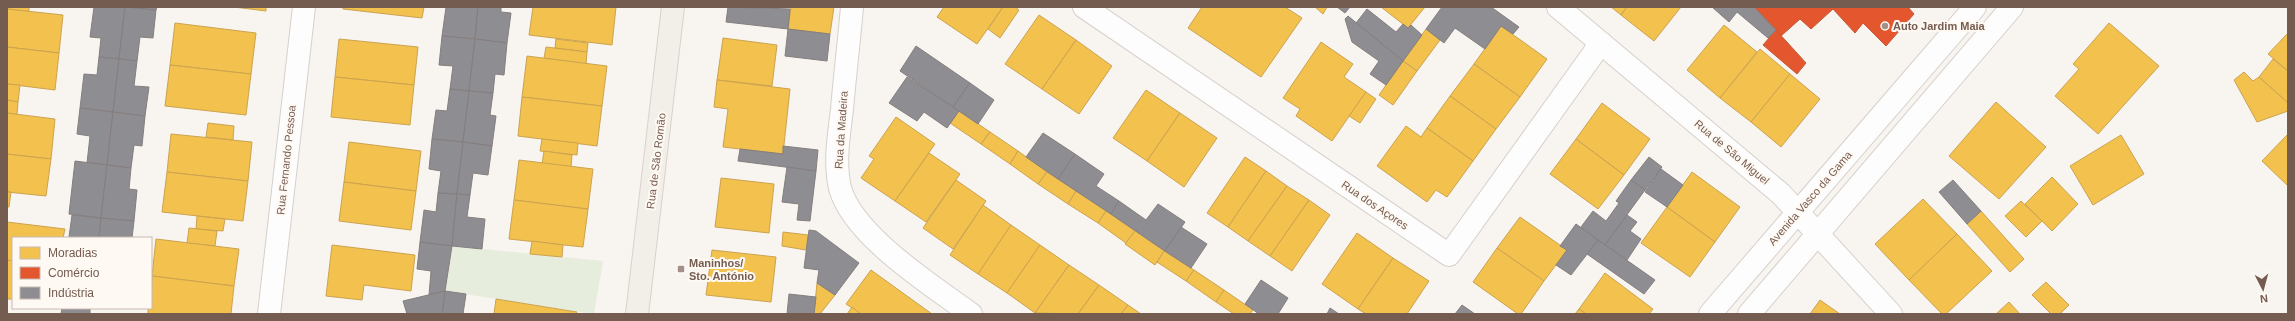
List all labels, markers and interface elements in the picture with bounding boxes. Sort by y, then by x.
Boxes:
place label: Auto Jardim Maia [1893,20,1986,32]
marker: Auto Jardim Maia [1880,21,1890,31]
street label: Rua da Madeira [832,90,850,169]
street label: Rua Fernando Pessoa [274,104,298,215]
street label: Rua de São Romão [644,112,668,210]
street label: Rua de São Miguel [1692,117,1772,187]
street label: Avenida Vasco da Gama [1766,148,1855,247]
street label: Rua dos Açores [1339,178,1411,232]
legend [12,237,152,309]
text: Moradias [48,246,97,260]
place label: Maninhos/ Sto. António [689,257,754,282]
marker: Maninhos/ Sto. António [676,264,686,274]
text: Comércio [48,266,100,280]
north arrow [2243,269,2283,309]
text: Indústria [48,286,94,300]
text: N [2259,293,2269,305]

